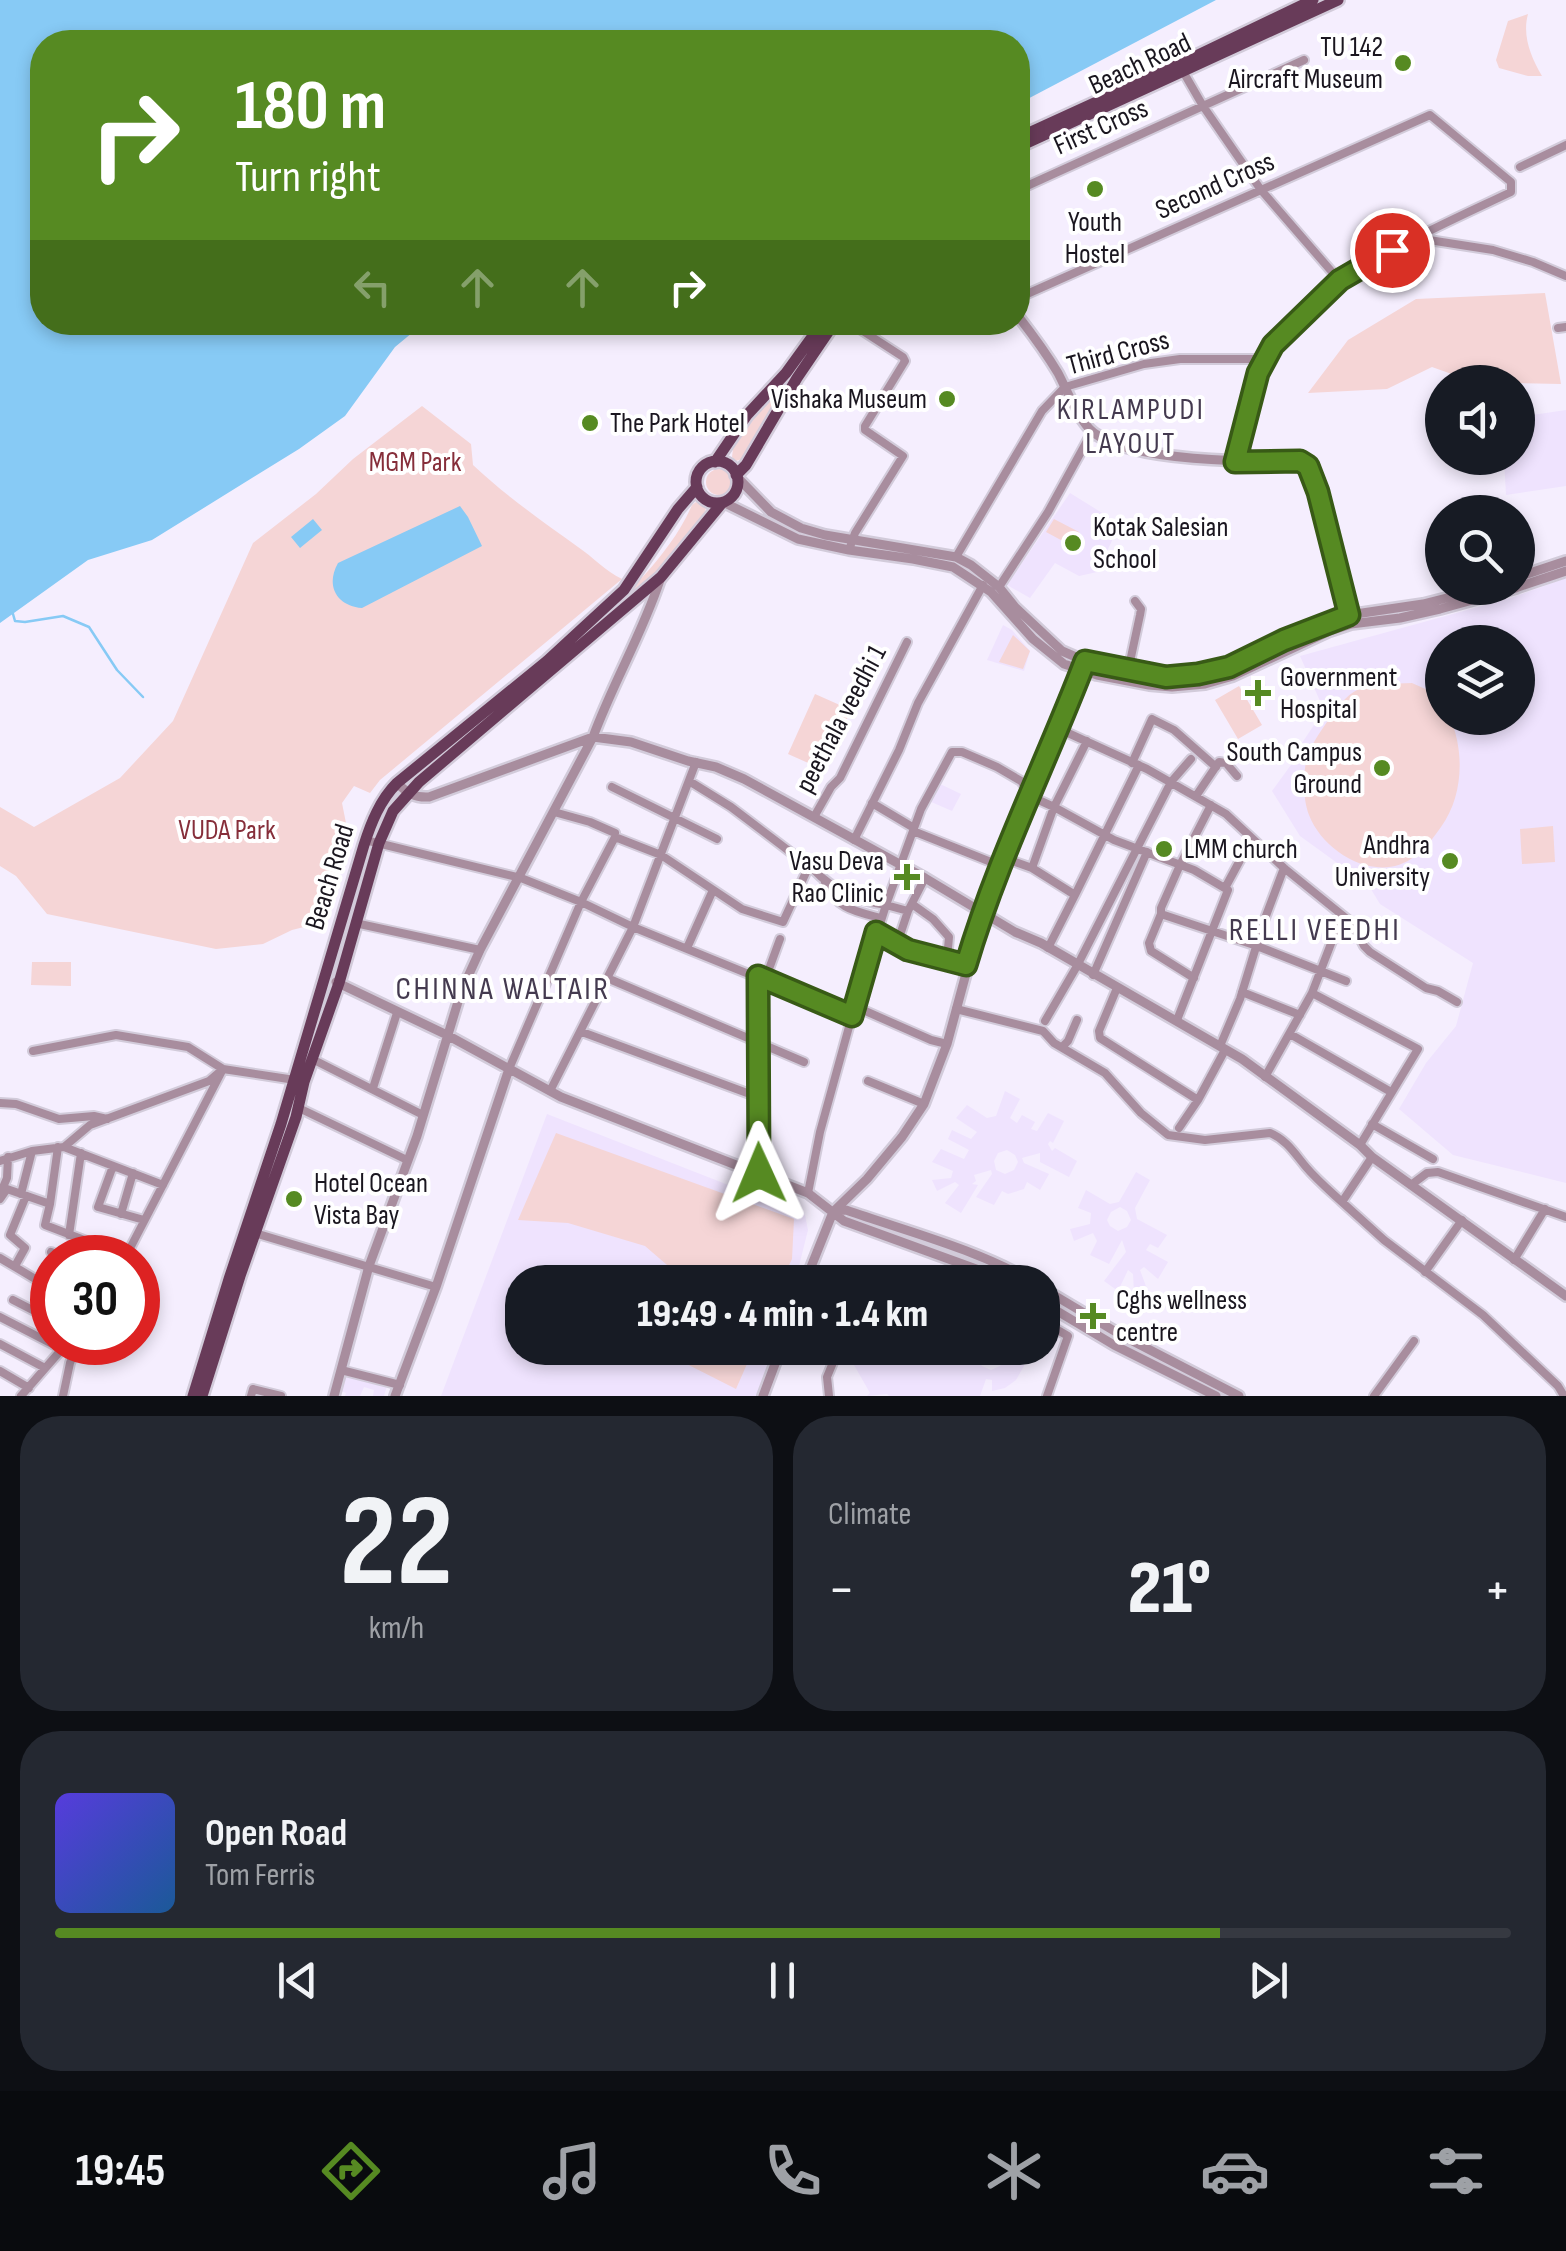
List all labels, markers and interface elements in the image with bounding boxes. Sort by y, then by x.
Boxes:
street label: Beach Road [1084,26,1196,102]
place label: TU 142 Aircraft Museum [1227,31,1383,96]
marker: TU 142 Aircraft Museum [1392,52,1414,74]
text: 180 m [235,65,386,149]
icon: right [70,70,200,200]
street label: First Cross [1049,92,1153,162]
street label: Second Cross [1150,145,1280,227]
text: Turn right [235,150,381,205]
marker: Youth Hostel [1084,178,1106,200]
place label: Youth Hostel [1065,206,1125,271]
pin [1350,208,1435,293]
icon: arrive [1365,223,1420,278]
icon: left [345,260,400,315]
icon: ahead [450,260,505,315]
icon: ahead [555,260,610,315]
icon: right [660,260,715,315]
street label: Third Cross [1063,324,1173,382]
map controls [1425,365,1535,735]
button: sound [1425,365,1535,475]
place label: Vishaka Museum [771,383,927,416]
marker: Vishaka Museum [936,388,958,410]
district label: KIRLAMPUDI LAYOUT [1057,392,1205,462]
place label: The Park Hotel [610,407,745,440]
marker: The Park Hotel [579,412,601,434]
park label: MGM Park [369,446,462,479]
button: search [1425,495,1535,605]
place label: Kotak Salesian School [1093,511,1228,576]
marker: Kotak Salesian School [1062,532,1084,554]
button: layers [1425,625,1535,735]
street label: peethala veedhi 1 [788,640,894,798]
place label: Government Hospital [1280,661,1397,726]
marker: Government Hospital [1245,680,1271,706]
place label: South Campus Ground [1227,736,1362,801]
marker: South Campus Ground [1371,757,1393,779]
park label: VUDA Park [178,814,276,847]
street label: Beach Road [298,820,362,934]
place label: Andhra University [1335,829,1430,894]
place label: LMM church [1184,833,1298,866]
marker: LMM church [1153,838,1175,860]
place label: Vasu Deva Rao Clinic [789,845,884,910]
marker: Andhra University [1439,850,1461,872]
marker: Vasu Deva Rao Clinic [894,864,920,890]
district label: RELLI VEEDHI [1229,911,1401,950]
district label: CHINNA WALTAIR [396,970,610,1009]
position arrow [707,1121,811,1225]
place label: Hotel Ocean Vista Bay [314,1167,428,1232]
marker: Hotel Ocean Vista Bay [283,1188,305,1210]
speed limit sign: 30 [30,1235,160,1365]
place label: Cghs wellness centre [1116,1284,1247,1349]
text: 19:49 · 4 min · 1.4 km [637,1292,928,1337]
marker: Cghs wellness centre [1080,1303,1106,1329]
text: 22 [340,1466,453,1622]
text: Climate [828,1495,911,1534]
text: 21° [1128,1544,1211,1635]
text: − [828,1557,855,1624]
text: + [1484,1557,1511,1624]
text: km/h [369,1609,424,1648]
text: Open Road [205,1811,347,1856]
text: Tom Ferris [205,1856,315,1895]
icon: previous [270,1953,325,2008]
icon: pause [755,1953,810,2008]
icon: next [1241,1953,1296,2008]
icon: directions [316,2136,386,2206]
icon: music [537,2136,607,2206]
icon: phone [758,2136,828,2206]
icon: climate [979,2136,1049,2206]
icon: car [1200,2136,1270,2206]
icon: filters [1421,2136,1491,2206]
text: 19:45 [75,2144,165,2199]

